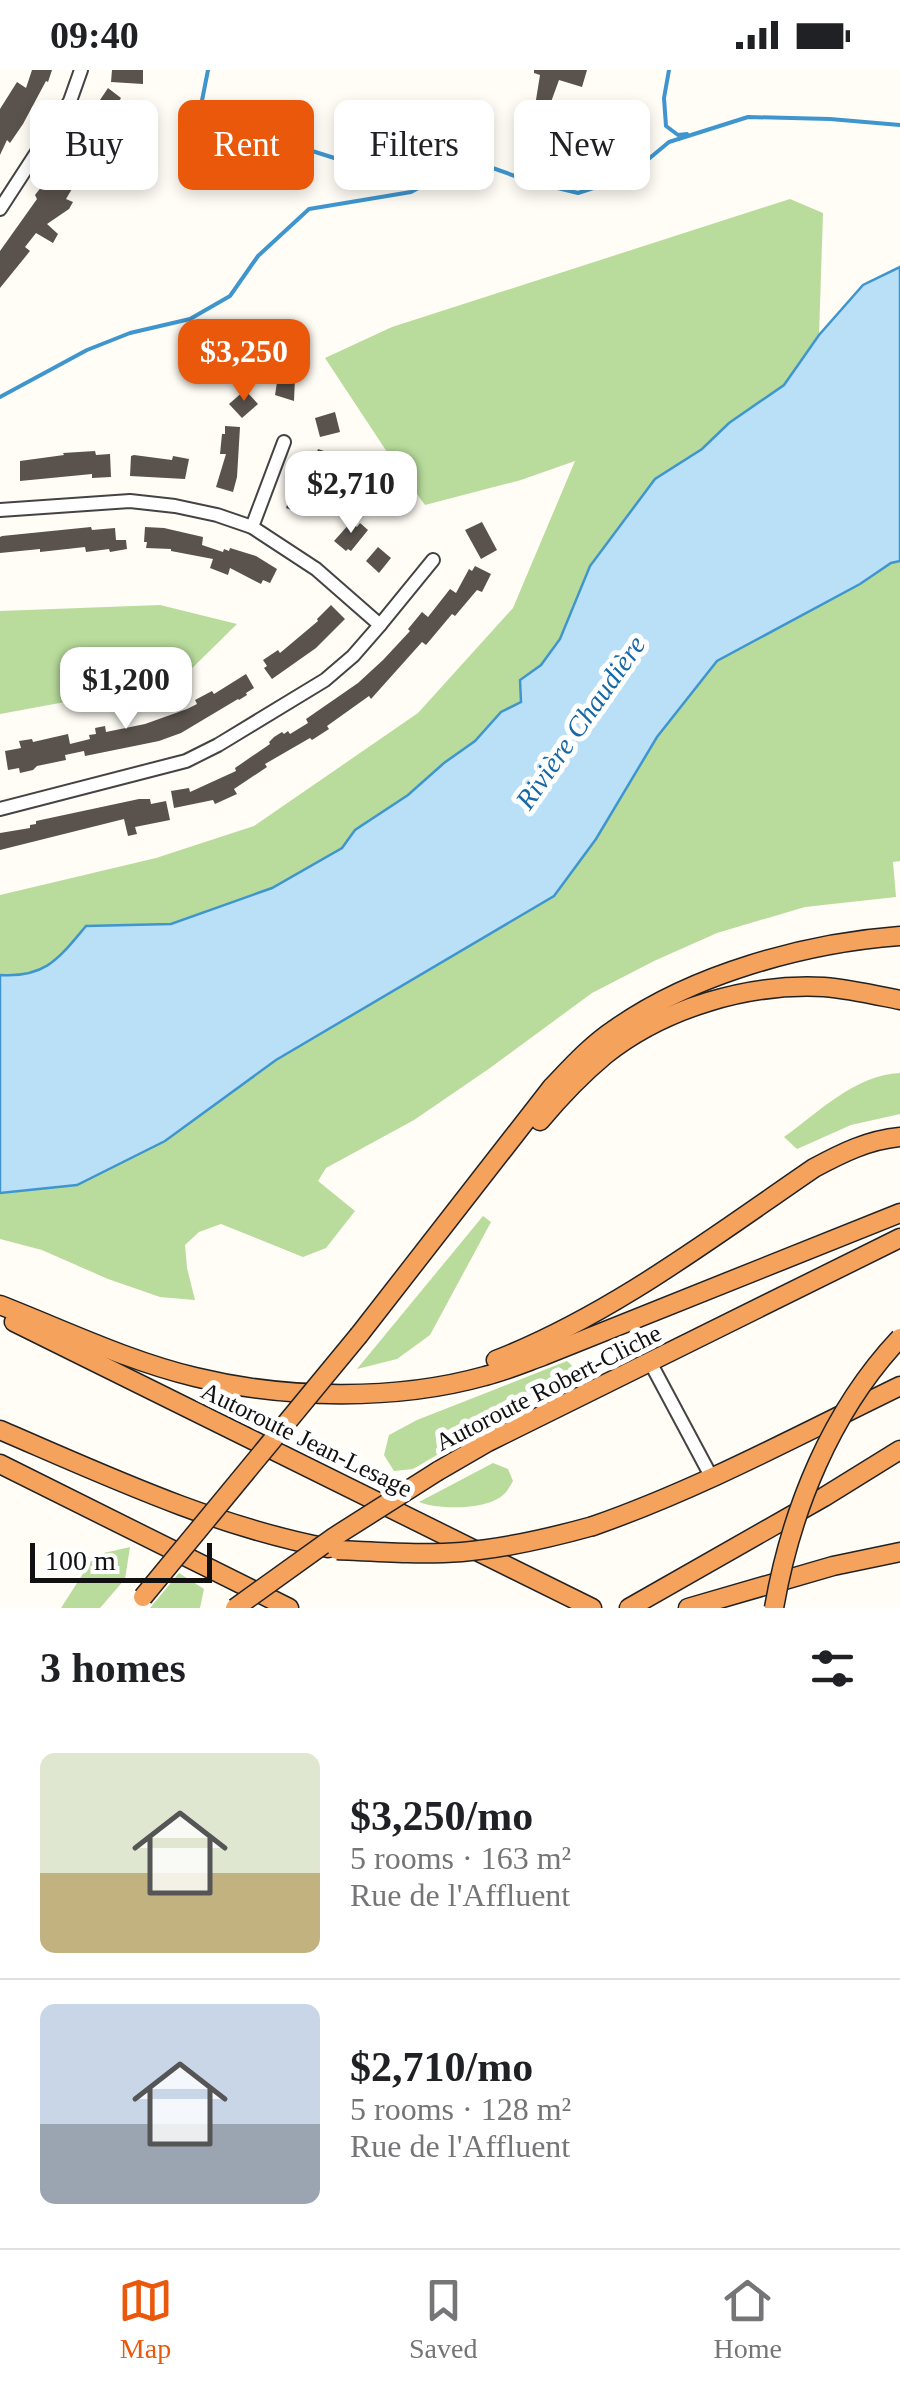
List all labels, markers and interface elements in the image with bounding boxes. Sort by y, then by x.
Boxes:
text: 09:40 [50,14,139,56]
chip: Buy [30,100,158,190]
chip: Rent [178,100,314,190]
chip: Filters [334,100,494,190]
chip: New [514,100,650,190]
pin: $3,250 [163,319,325,404]
text: $3,250 [200,333,288,369]
pin: $2,710 [270,451,432,536]
text: $2,710 [307,465,395,501]
water label: Rivière Chaudière [509,630,652,816]
pin: $1,200 [45,647,207,732]
text: $1,200 [82,661,170,697]
street label: Autoroute Robert-Cliche [431,1319,665,1456]
street label: Autoroute Jean-Lesage [197,1377,417,1502]
scale bar [30,1538,212,1582]
text: 100 m [45,1545,116,1576]
icon: filters [805,1641,860,1696]
text: 3 homes [40,1645,186,1691]
icon: home [120,1793,240,1913]
text: $3,250/mo [350,1793,533,1839]
text: 5 rooms · 163 m² [350,1840,571,1876]
text: Rue de l'Affluent [350,1877,570,1913]
icon: home [120,2044,240,2164]
text: $2,710/mo [350,2044,533,2090]
text: 5 rooms · 128 m² [350,2091,571,2127]
text: Rue de l'Affluent [350,2128,570,2164]
tab: Map [118,2273,173,2365]
tab: Saved [409,2273,477,2365]
tab: Home [714,2273,782,2365]

